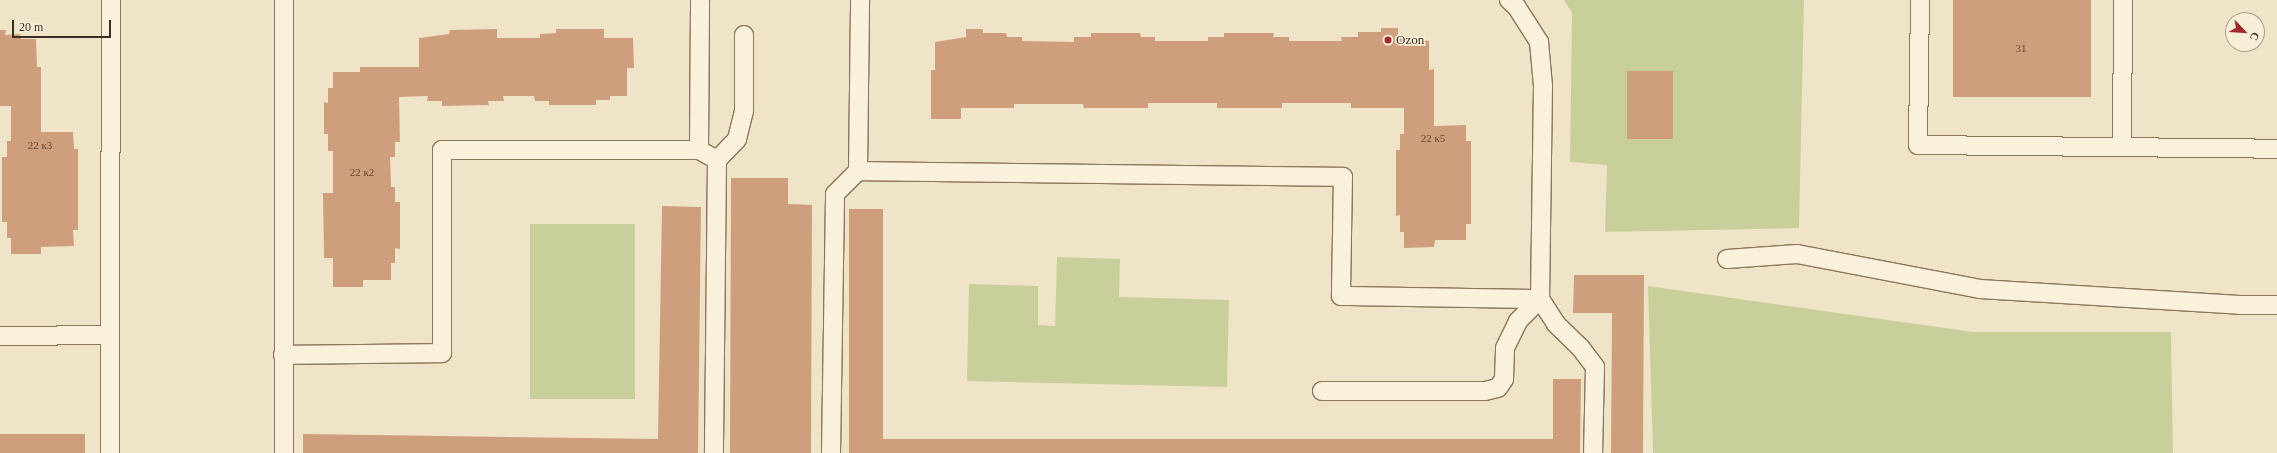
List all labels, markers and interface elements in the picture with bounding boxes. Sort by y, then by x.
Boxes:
scale bar [14,12,113,38]
north arrow [2225,12,2265,52]
text: 20 m [19,20,43,34]
text: С [2248,31,2262,43]
place label: Ozon [1396,32,1424,48]
marker: Ozon [1383,35,1393,45]
house number: 31 [2016,41,2026,55]
house number: 22 к5 [1421,131,1445,145]
house number: 22 к3 [28,138,52,152]
house number: 22 к2 [350,165,374,179]

